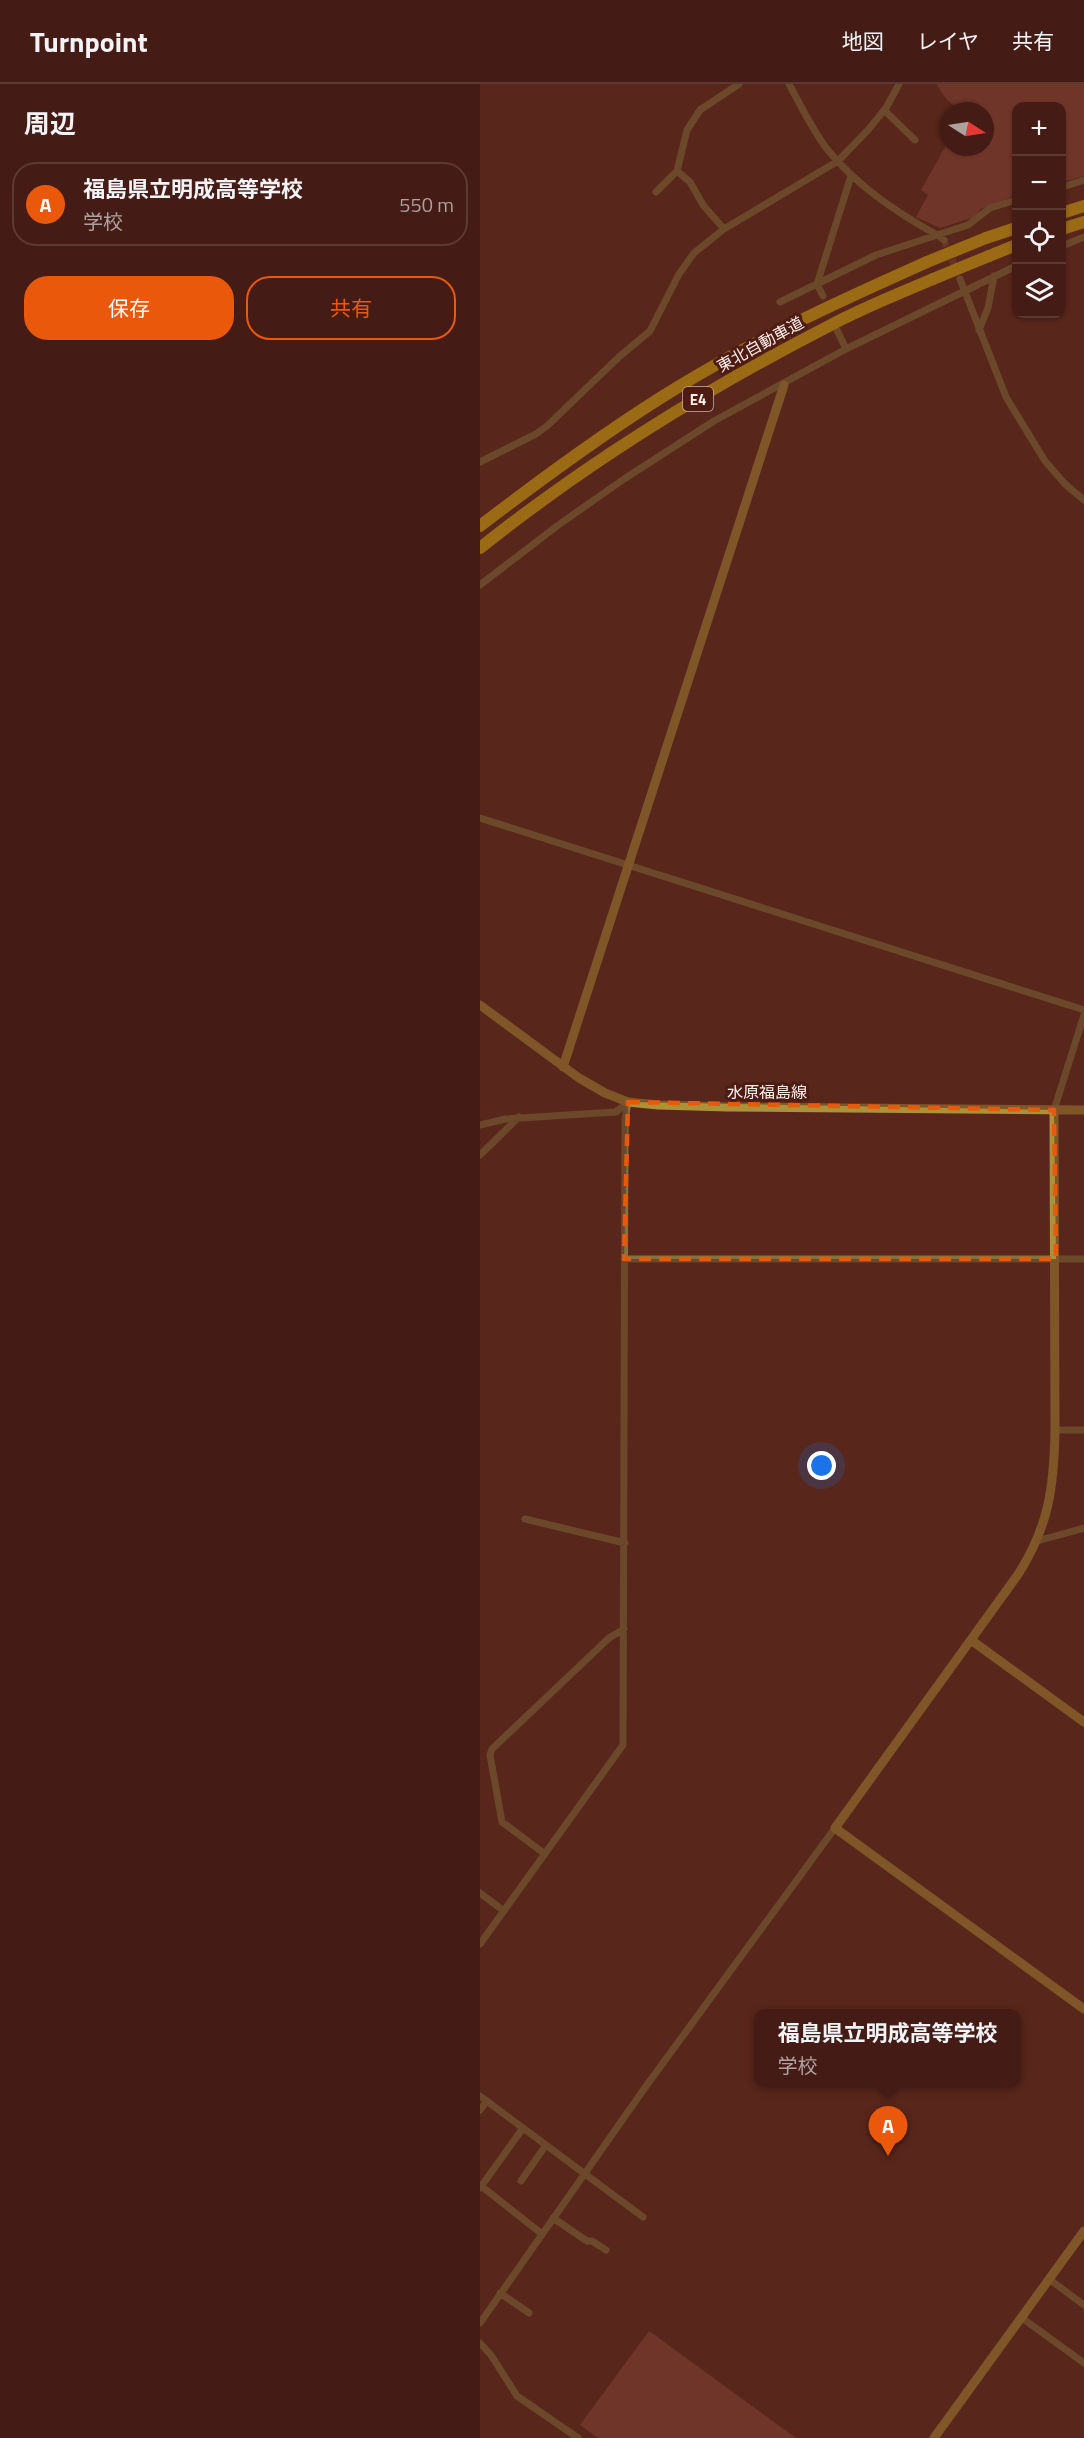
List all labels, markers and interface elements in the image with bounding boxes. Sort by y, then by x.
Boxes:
text: Turnpoint [30,20,148,63]
text: 地図 [842,25,884,57]
text: レイヤ [917,25,979,57]
text: 共有 [1012,25,1054,57]
north arrow [940,102,994,156]
map controls [1012,102,1066,318]
button: + [1012,102,1066,156]
text: 周辺 [24,104,76,143]
button: − [1012,156,1066,210]
text: 福島県立明成高等学校 [83,172,303,206]
text: A [39,189,52,220]
text: 550 m [399,189,454,220]
text: 学校 [83,206,123,237]
button: locate [1012,210,1066,264]
button: layers [1012,264,1066,318]
button: 保存 [24,276,234,340]
button: 共有 [246,276,456,340]
street label: 東北自動車道 [712,310,808,378]
road number: E4 [683,387,713,411]
street label: 水原福島線 [727,1080,807,1104]
your location [807,1451,836,1480]
popup [754,2009,1021,2087]
text: 福島県立明成高等学校 [777,2016,998,2050]
text: 学校 [777,2050,817,2081]
pin: A [868,2106,908,2156]

